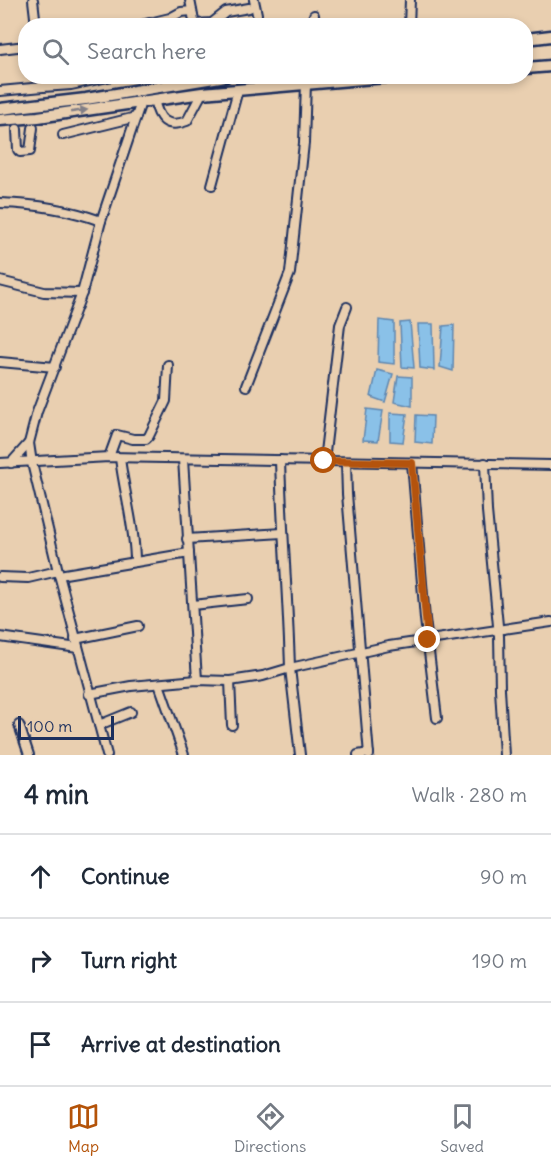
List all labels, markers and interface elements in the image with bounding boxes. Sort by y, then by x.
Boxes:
search box [18,18,533,84]
icon: search [39,35,72,68]
text: Search here [87,37,206,65]
one-way arrow [70,106,89,116]
route start [310,447,336,473]
route end [414,626,440,652]
scale bar [18,713,114,740]
text: 100 m [27,716,72,736]
text: 4 min [24,778,89,811]
text: Walk · 280 m [411,782,527,807]
icon: ahead [24,860,57,893]
text: Continue [81,862,170,890]
text: 90 m [480,864,527,889]
icon: right [24,944,57,977]
text: Turn right [81,946,177,974]
text: 190 m [472,948,527,973]
icon: arrive [24,1028,57,1061]
text: Arrive at destination [81,1030,281,1058]
tab: Map [67,1100,100,1156]
tab: Directions [234,1100,306,1156]
tab: Saved [440,1100,484,1156]

